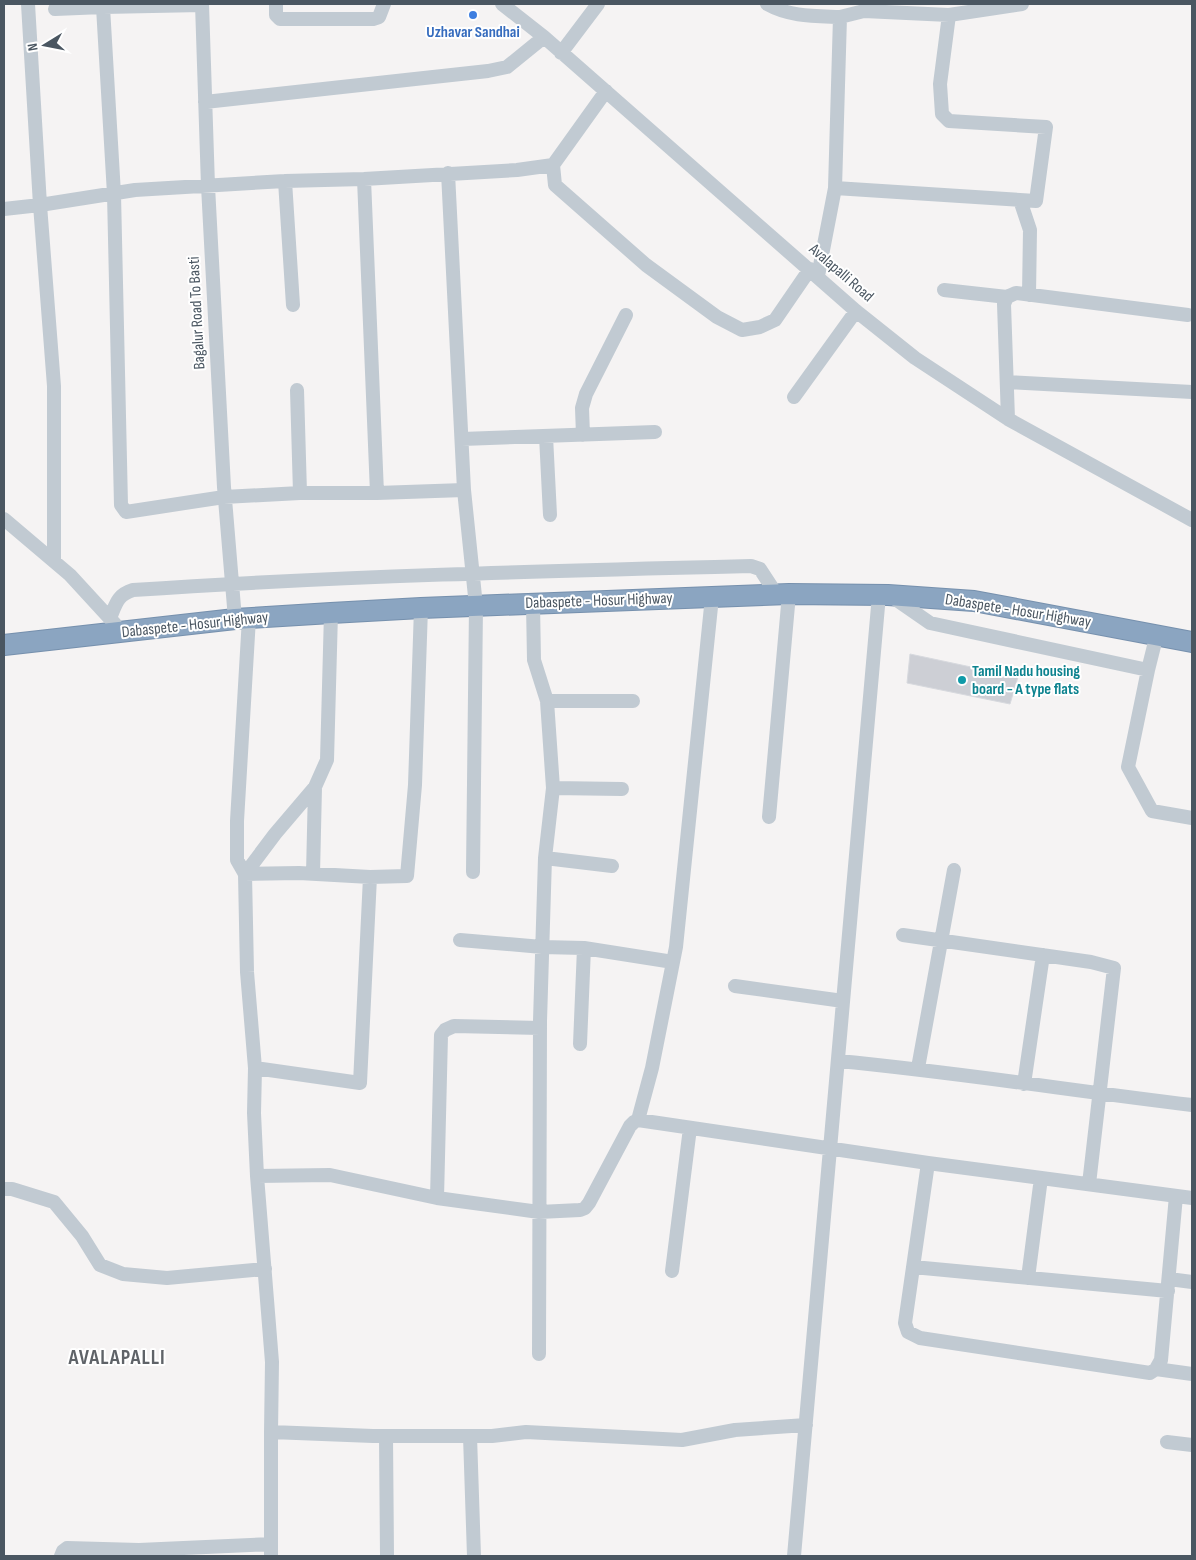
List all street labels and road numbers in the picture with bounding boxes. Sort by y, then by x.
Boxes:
street label: Avalapalli Road [804,239,877,306]
street label: Bagalur Road To Basti [185,256,209,370]
street label: Dabaspete - Hosur Highway [525,589,673,613]
street label: Dabaspete - Hosur Highway [944,590,1092,632]
street label: Dabaspete - Hosur Highway [121,608,269,642]

